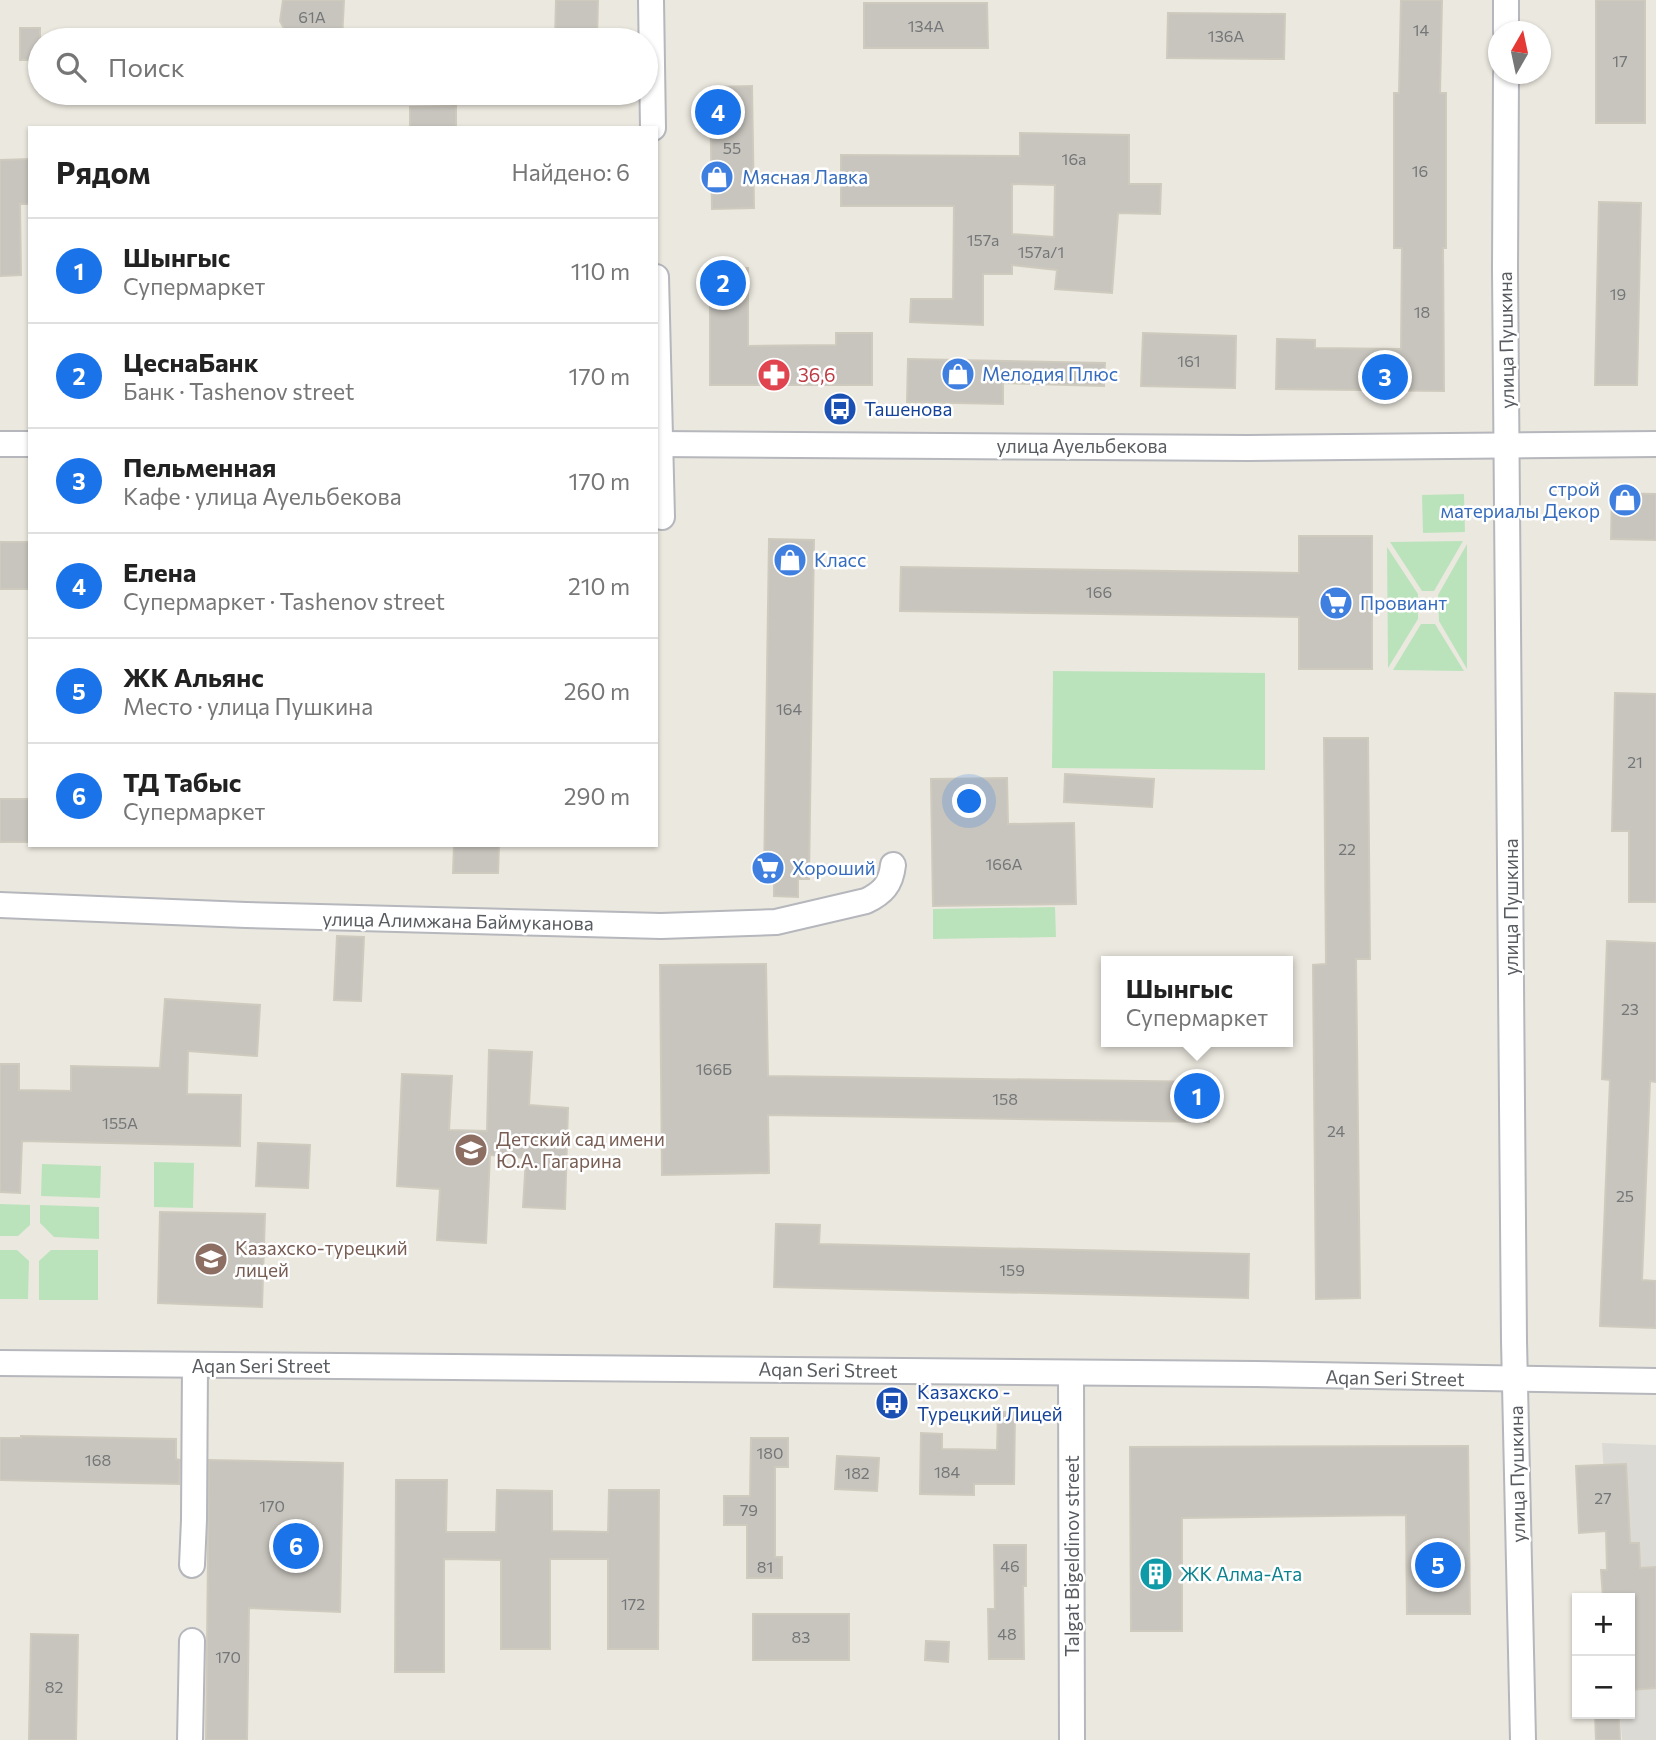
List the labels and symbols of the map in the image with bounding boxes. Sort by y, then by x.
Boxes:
house number: 61А [298,7,326,26]
house number: 134A [908,16,944,35]
house number: 14 [1413,20,1430,39]
north arrow [1488,21,1551,84]
house number: 136A [1208,26,1244,45]
house number: 17 [1612,51,1628,70]
pin: 4 [695,86,741,138]
house number: 55 [723,138,741,157]
house number: 16а [1062,149,1086,168]
shop icon: Мясная Лавка [698,158,736,196]
house number: 16 [1412,161,1428,180]
place label: Мясная Лавка [742,165,868,188]
house number: 157а [967,230,999,249]
house number: 157а/1 [1018,242,1064,261]
pin: 2 [700,257,746,309]
street label: улица Пушкина [1493,271,1518,409]
house number: 19 [1610,284,1626,303]
house number: 18 [1414,302,1430,321]
house number: 161 [1177,351,1201,370]
pin: 3 [1362,351,1408,403]
shop icon: Мелодия Плюс [939,355,977,393]
pharmacy icon: 36,6 [755,356,793,394]
place label: Мелодия Плюс [982,362,1118,385]
place label: 36,6 [798,363,836,386]
bus stop icon: Ташенова [821,390,859,428]
place label: Ташенова [864,397,952,420]
street label: улица Ауельбекова [997,434,1167,457]
place label: строй материалы Декор [1440,477,1600,522]
shop icon: строй материалы Декор [1606,481,1644,519]
shop icon: Класс [771,541,809,579]
place label: Класс [814,548,866,571]
house number: 166 [1086,582,1112,601]
supermarket icon: Провиант [1317,584,1355,622]
place label: Провиант [1360,591,1447,614]
house number: 164 [776,699,802,718]
house number: 21 [1627,752,1643,771]
your location [952,784,986,818]
street label: улица Пушкина [1499,838,1522,976]
house number: 22 [1338,839,1356,858]
supermarket icon: Хороший [749,849,787,887]
house number: 166А [986,854,1022,873]
place label: Хороший [792,856,876,879]
street label: улица Алимжана Баймуканова [322,907,594,934]
house number: 23 [1621,999,1639,1018]
house number: 166Б [696,1059,732,1078]
pin: 1 [1174,1070,1220,1122]
house number: 158 [992,1089,1018,1108]
house number: 155А [102,1113,138,1132]
house number: 24 [1327,1121,1345,1140]
place label: Детский сад имени Ю.А. Гагарина [496,1127,665,1172]
school or university icon: Детский сад имени Ю.А. Гагарина [452,1131,490,1169]
house number: 25 [1616,1186,1634,1205]
place label: Казахско-турецкий лицей [235,1236,408,1281]
school or university icon: Казахско-турецкий лицей [192,1240,230,1278]
house number: 159 [999,1260,1025,1279]
street label: Aqan Seri Street [191,1354,331,1377]
street label: Aqan Seri Street [758,1357,898,1382]
street label: Aqan Seri Street [1325,1365,1465,1390]
place label: Казахско - Турецкий Лицей [917,1380,1063,1425]
bus stop icon: Казахско - Турецкий Лицей [873,1384,911,1422]
street label: улица Пушкина [1504,1405,1529,1543]
house number: 180 [757,1443,784,1462]
house number: 168 [85,1450,111,1469]
street label: Talgat Bigeldinov street [1060,1455,1083,1657]
house number: 184 [934,1462,960,1481]
house number: 182 [844,1463,870,1482]
house number: 27 [1594,1488,1612,1507]
house number: 170 [259,1496,285,1515]
house number: 79 [740,1500,758,1519]
pin: 6 [273,1520,319,1572]
pin: 5 [1415,1539,1461,1591]
building icon: ЖК Алма-Ата [1137,1555,1175,1593]
house number: 46 [1000,1556,1020,1575]
house number: 81 [757,1557,773,1576]
place label: ЖК Алма-Ата [1180,1562,1302,1585]
house number: 172 [621,1594,645,1613]
house number: 48 [997,1624,1017,1643]
house number: 83 [792,1627,810,1646]
house number: 170 [215,1647,241,1666]
house number: 82 [45,1677,63,1696]

